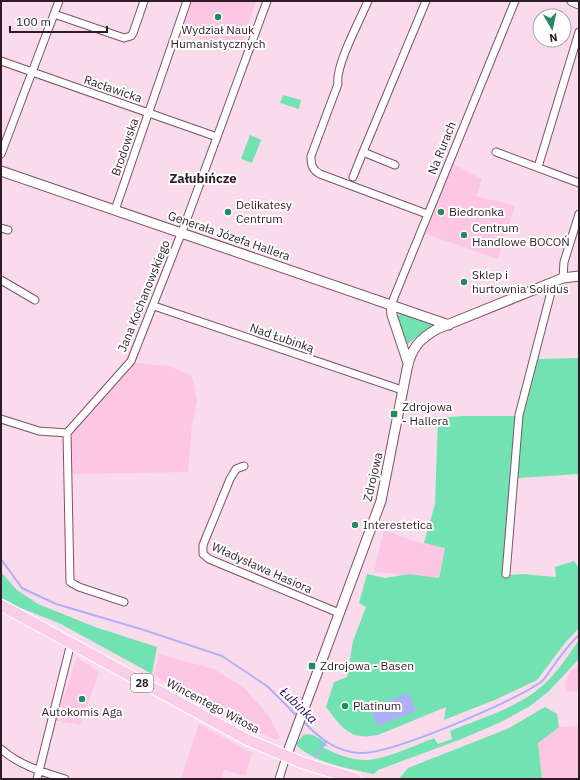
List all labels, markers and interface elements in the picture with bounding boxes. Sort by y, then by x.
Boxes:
scale bar [10,8,107,34]
north arrow [532,8,572,48]
marker: Wydział Nauk Humanistycznych [213,12,223,22]
text: 100 m [16,14,51,29]
place label: Wydział Nauk Humanistycznych [170,22,266,51]
text: N [549,30,559,45]
street label: Racławicka [82,72,145,106]
street label: Brodowska [108,115,142,178]
street label: Na Rurach [424,119,459,177]
district label: Załubińcze [169,170,237,187]
place label: Delikatesy Centrum [236,197,292,226]
place label: Biedronka [449,204,505,219]
marker: Delikatesy Centrum [223,207,233,217]
marker: Biedronka [436,207,446,217]
street label: Generała Józefa Hallera [166,208,293,264]
place label: Centrum Handlowe BOCOŃ [472,220,570,249]
marker: Centrum Handlowe BOCOŃ [459,230,469,240]
street label: Jana Kochanowskiego [114,237,173,354]
place label: Sklep i hurtownia Solidus [472,267,569,296]
marker: Sklep i hurtownia Solidus [459,277,469,287]
street label: Nad Łubinką [248,320,317,356]
place label: Zdrojowa - Hallera [402,399,453,428]
marker: Zdrojowa - Hallera [389,409,399,419]
street label: Zdrojowa [360,450,386,503]
place label: Interestetica [363,517,433,532]
marker: Interestetica [350,520,360,530]
street label: Władysława Hasiora [210,539,315,597]
place label: Zdrojowa - Basen [320,658,414,673]
marker: Zdrojowa - Basen [307,661,317,671]
road number: 28 [131,674,153,692]
street label: Wincentego Witosa [164,675,263,737]
water label: Łubinka [276,683,321,727]
marker: Autokomis Aga [77,694,87,704]
place label: Platinum [353,698,401,713]
marker: Platinum [340,701,350,711]
place label: Autokomis Aga [42,704,123,719]

